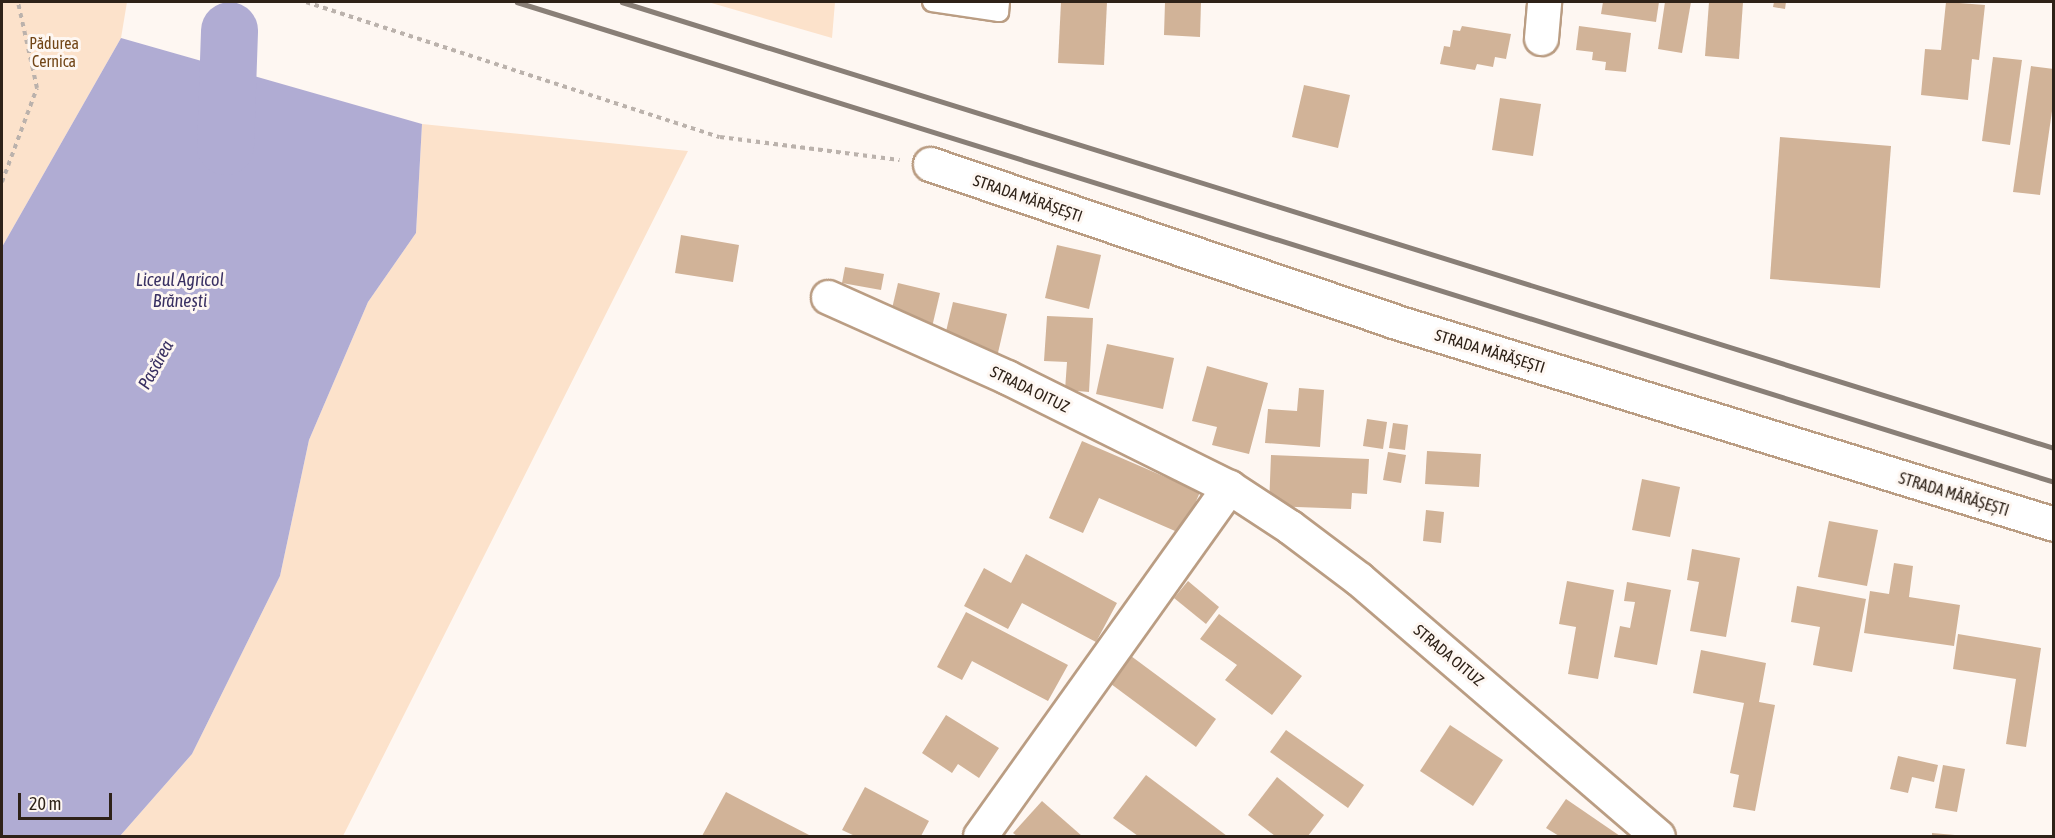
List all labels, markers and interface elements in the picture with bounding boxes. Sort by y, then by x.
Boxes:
park label: Pădurea Cernica [29,33,79,71]
street label: STRADA MĂRĂȘEȘTI [971,170,1085,226]
water label: Liceul Agricol Brănești [136,270,224,312]
street label: STRADA MĂRĂȘEȘTI [1433,325,1547,377]
water label: Pasărea [134,337,178,393]
street label: STRADA OITUZ [987,362,1073,416]
street label: STRADA MĂRĂȘEȘTI [1897,468,2011,520]
street label: STRADA OITUZ [1410,620,1488,690]
scale bar [21,781,116,819]
text: 20 m [29,793,61,814]

